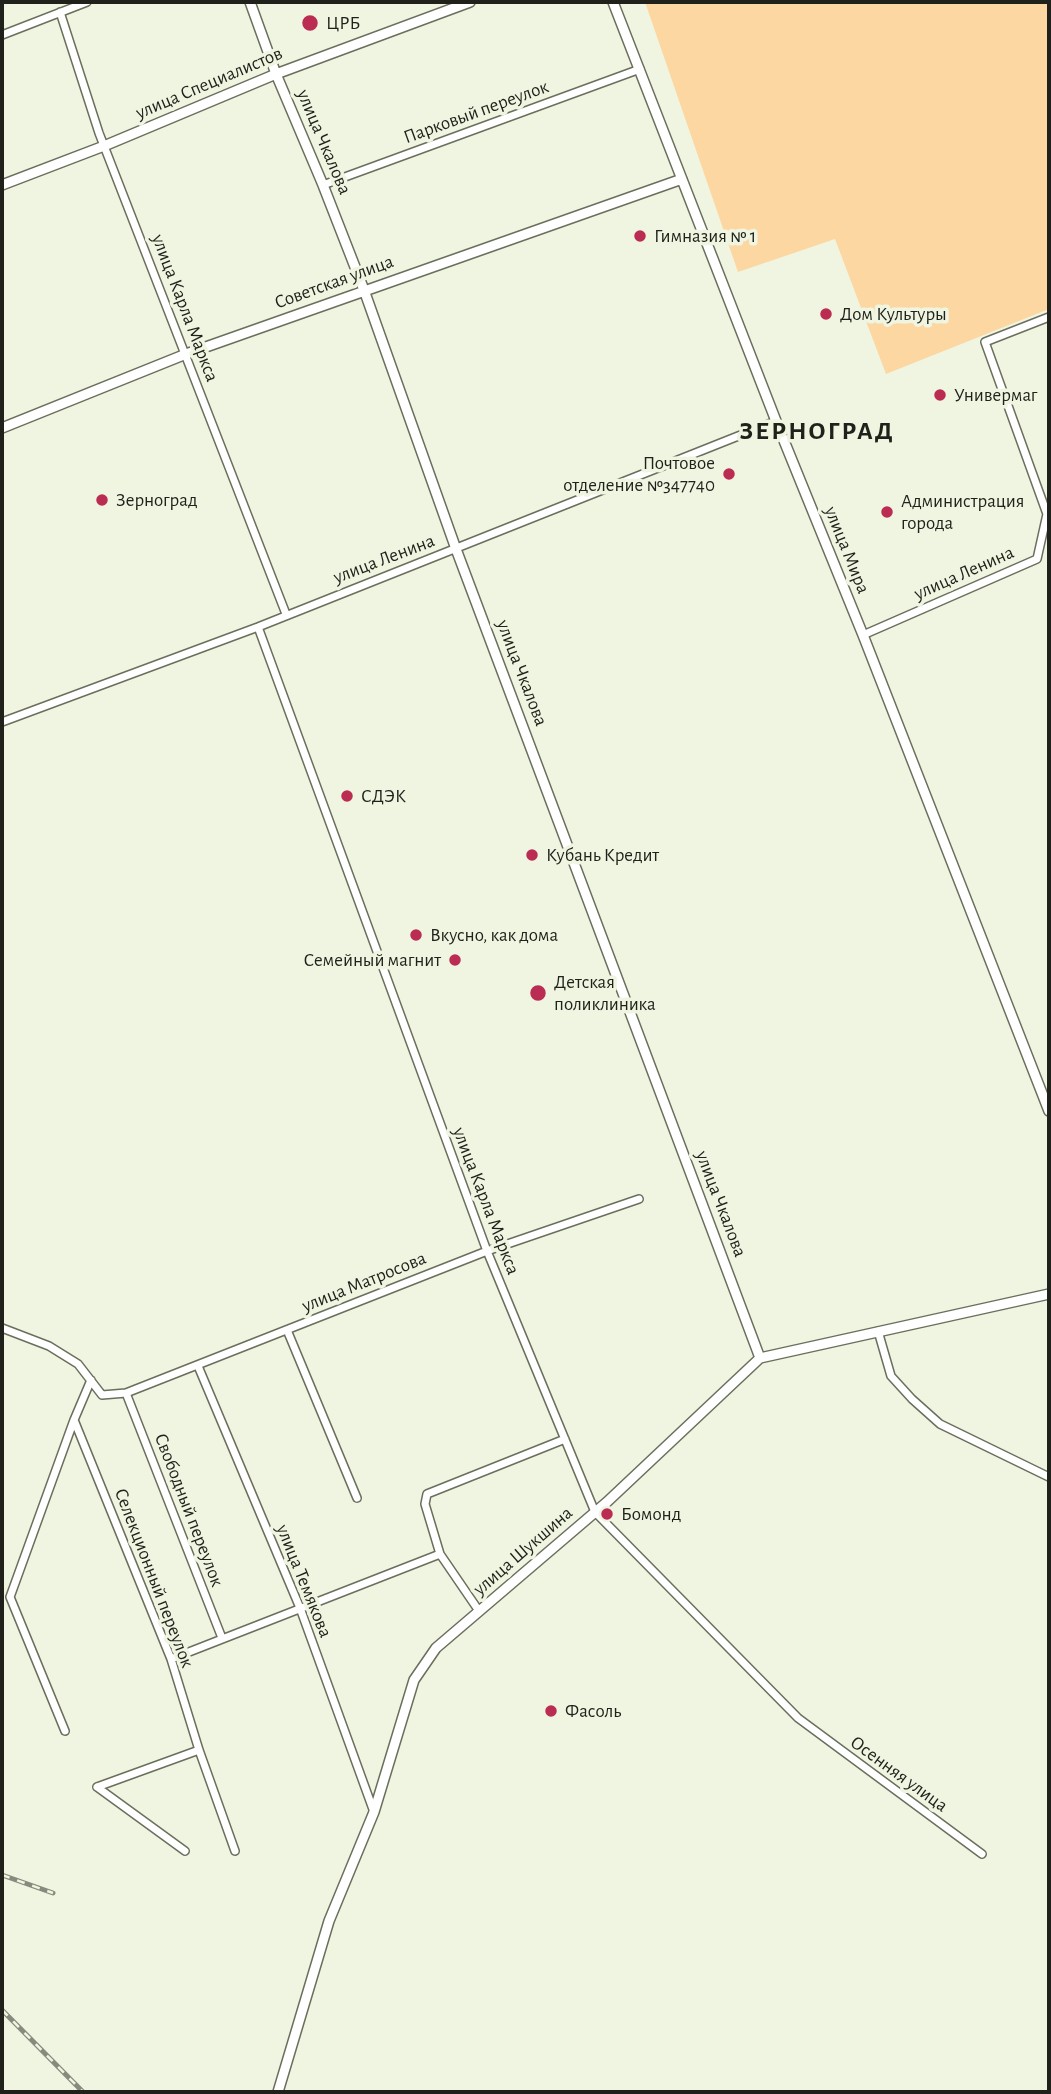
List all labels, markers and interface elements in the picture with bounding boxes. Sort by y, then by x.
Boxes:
place label: ЦРБ [326,12,360,34]
marker: ЦРБ [300,13,320,33]
street label: улица Специалистов [132,42,286,124]
street label: Парковый переулок [400,75,552,149]
street label: улица Чкалова [292,86,356,198]
place label: Гимназия № 1 [654,225,756,247]
marker: Гимназия № 1 [632,228,648,244]
street label: улица Карла Маркса [146,231,224,385]
street label: Советская улица [271,250,397,314]
place label: Дом Культуры [840,303,947,325]
marker: Дом Культуры [818,306,834,322]
place label: Универмаг [954,384,1037,406]
marker: Универмаг [932,387,948,403]
district label: ЗЕРНОГРАД [741,415,893,447]
place label: Почтовое отделение №347740 [563,452,715,496]
marker: Почтовое отделение №347740 [721,466,737,482]
place label: Зерноград [116,489,198,511]
place label: Администрация города [901,490,1024,534]
marker: Зерноград [94,492,110,508]
street label: улица Мира [819,503,875,597]
marker: Администрация города [879,504,895,520]
street label: улица Ленина [330,529,438,589]
street label: улица Ленина [911,541,1017,605]
street label: улица Чкалова [491,617,553,729]
place label: СДЭК [361,785,406,807]
marker: СДЭК [339,788,355,804]
place label: Кубань Кредит [546,844,659,866]
marker: Кубань Кредит [524,847,540,863]
place label: Вкусно, как дома [430,924,558,946]
marker: Вкусно, как дома [408,927,424,943]
place label: Семейный магнит [304,949,441,971]
marker: Семейный магнит [447,952,463,968]
place label: Детская поликлиника [554,971,656,1015]
marker: Детская поликлиника [528,983,548,1003]
street label: улица Карла Маркса [447,1124,525,1278]
street label: улица Чкалова [690,1148,752,1260]
street label: улица Матросова [299,1247,429,1317]
street label: Свободный переулок [149,1430,229,1590]
street label: Селекционный переулок [109,1485,199,1671]
street label: улица Шукшина [469,1502,577,1600]
place label: Бомонд [621,1503,681,1525]
marker: Бомонд [599,1506,615,1522]
street label: улица Темякова [271,1521,337,1641]
place label: Фасоль [565,1700,621,1722]
marker: Фасоль [543,1703,559,1719]
street label: Осенняя улица [846,1731,952,1817]

